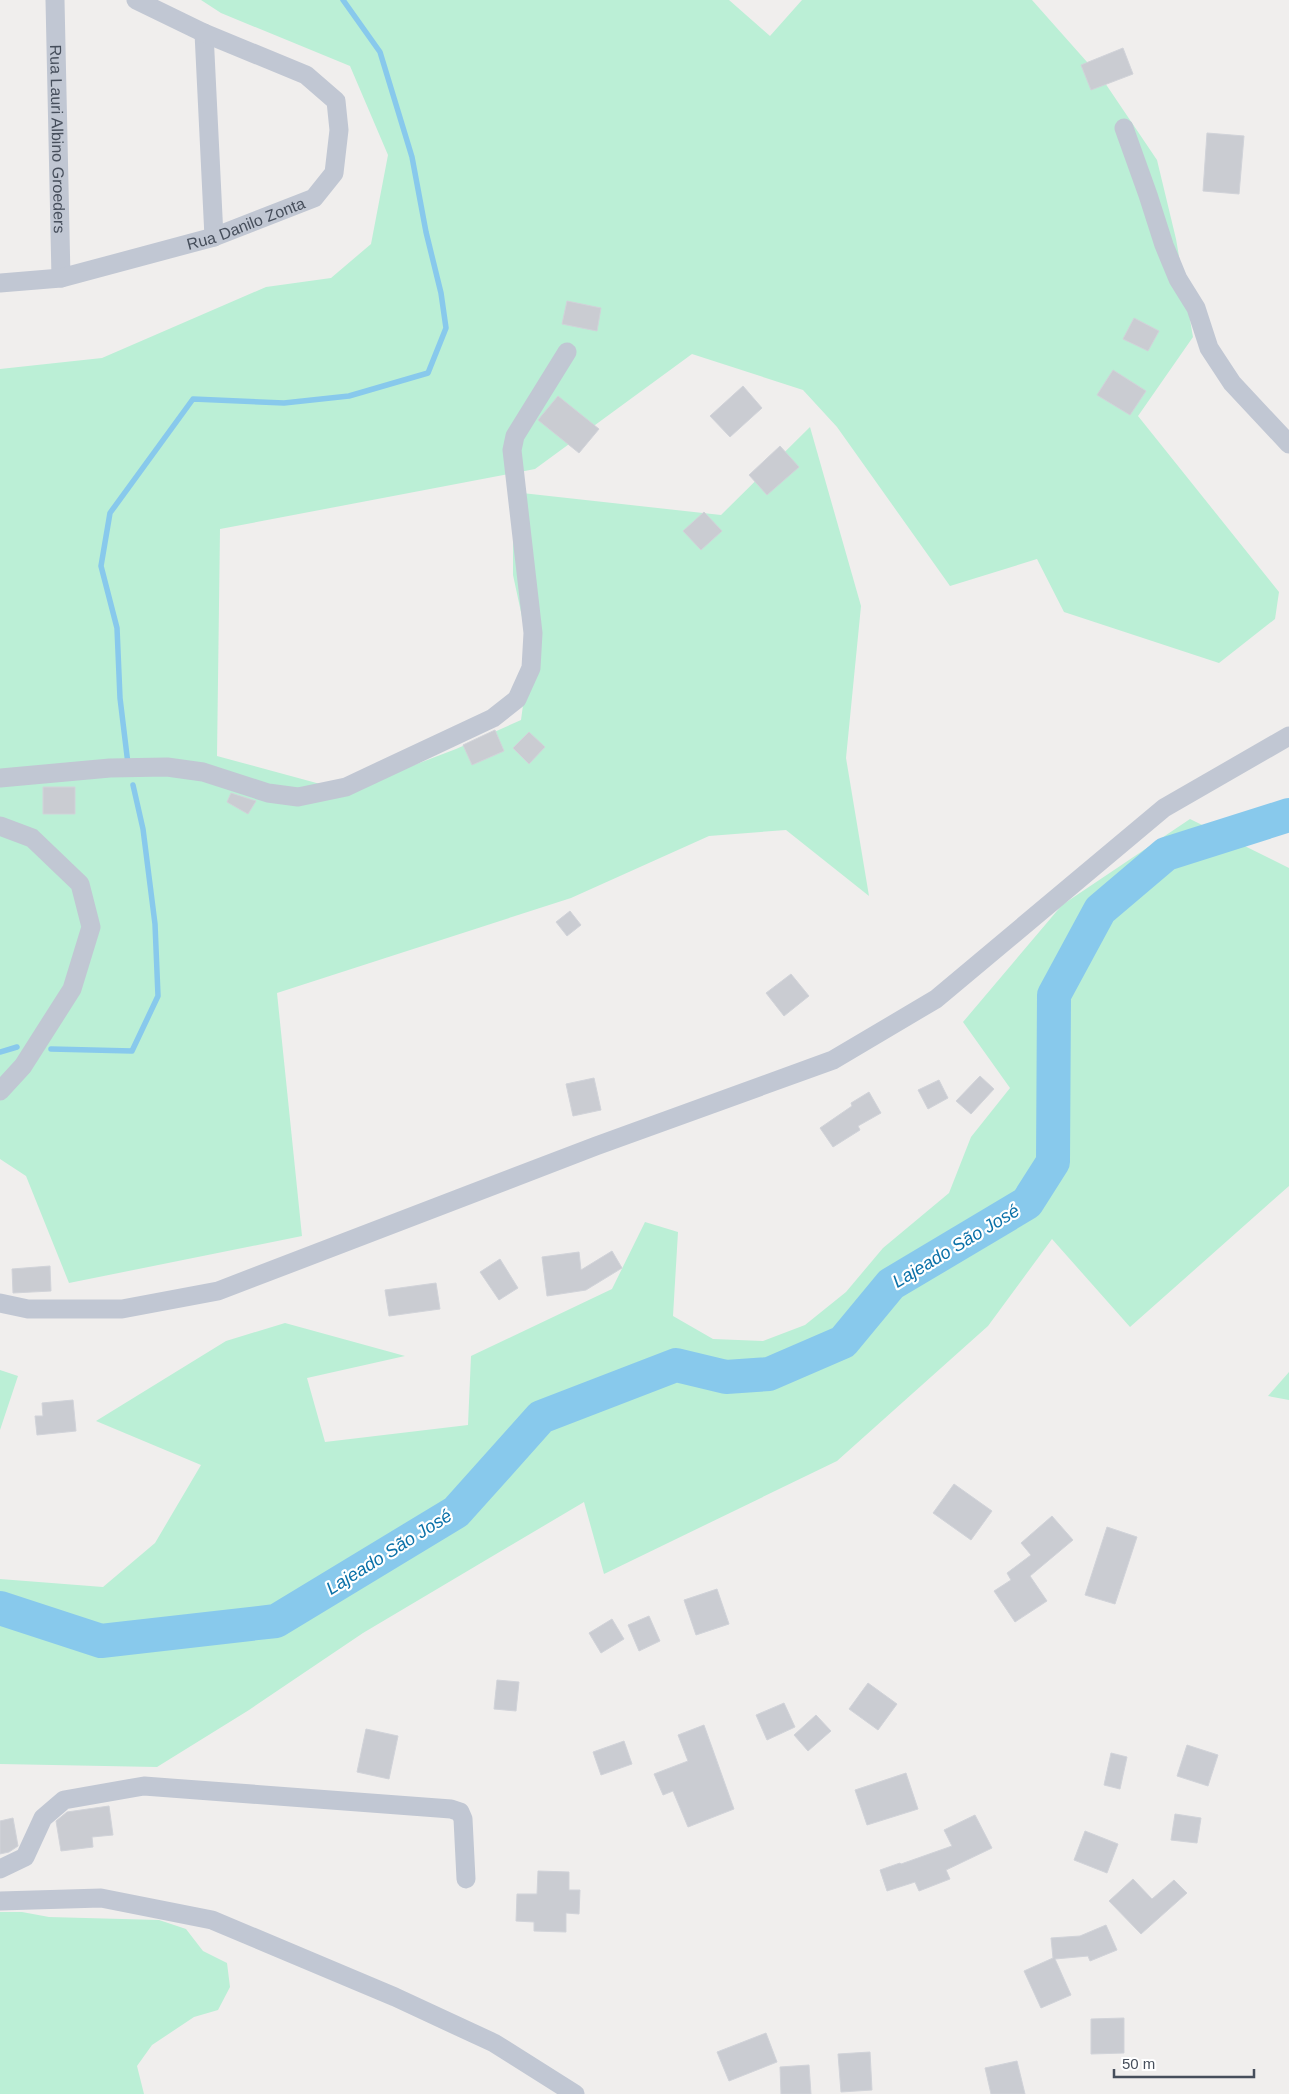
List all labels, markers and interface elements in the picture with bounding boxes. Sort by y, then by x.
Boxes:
street label: Rua Lauri Albino Groeders [47,44,69,233]
street label: Rua Danilo Zonta [185,194,307,252]
water label: Lajeado São José [889,1200,1023,1292]
water label: Lajeado São José [323,1505,455,1599]
scale bar [1114,2046,1254,2078]
text: 50 m [1122,2055,1155,2072]

